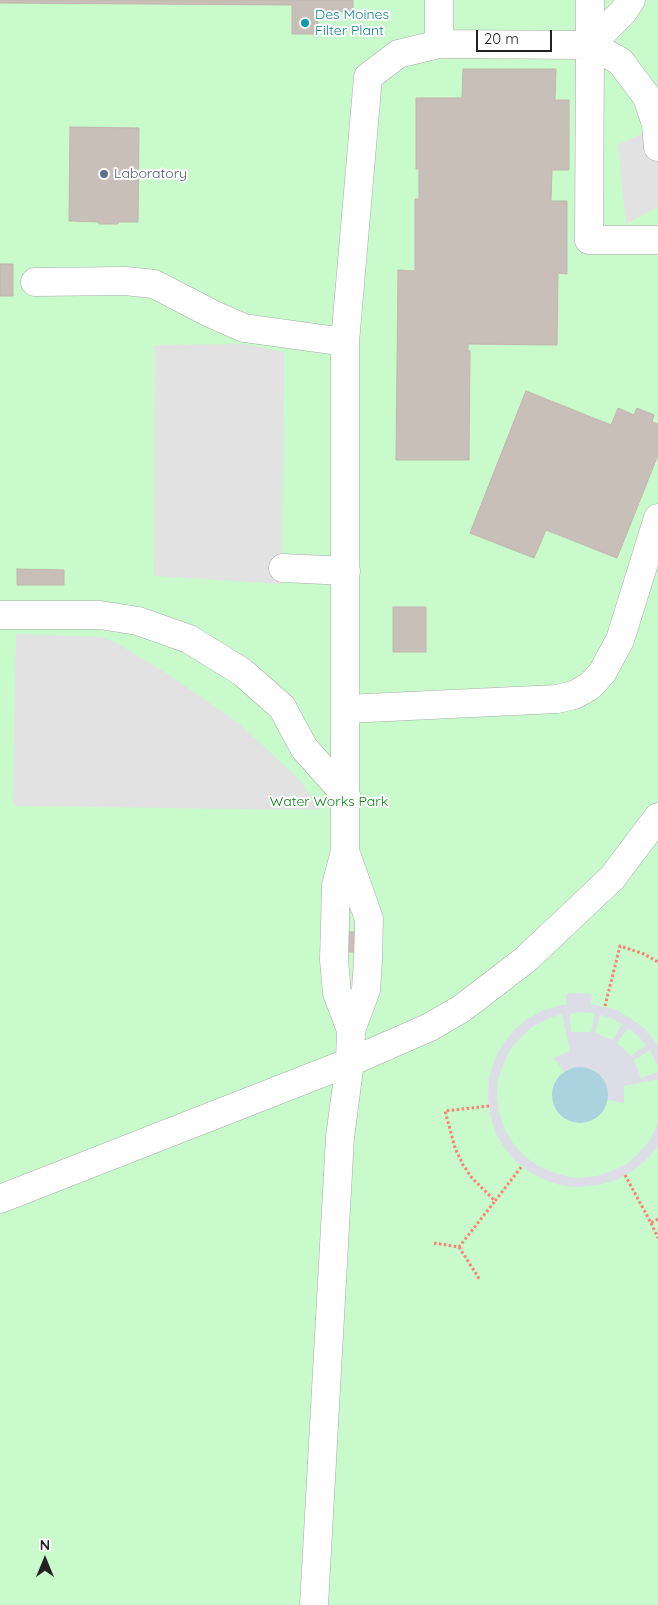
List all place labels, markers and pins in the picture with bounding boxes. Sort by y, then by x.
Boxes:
place label: Des Moines Filter Plant [315,7,389,40]
marker: Des Moines Filter Plant [299,17,311,29]
place label: Laboratory [114,166,187,182]
marker: Laboratory [98,168,110,180]

